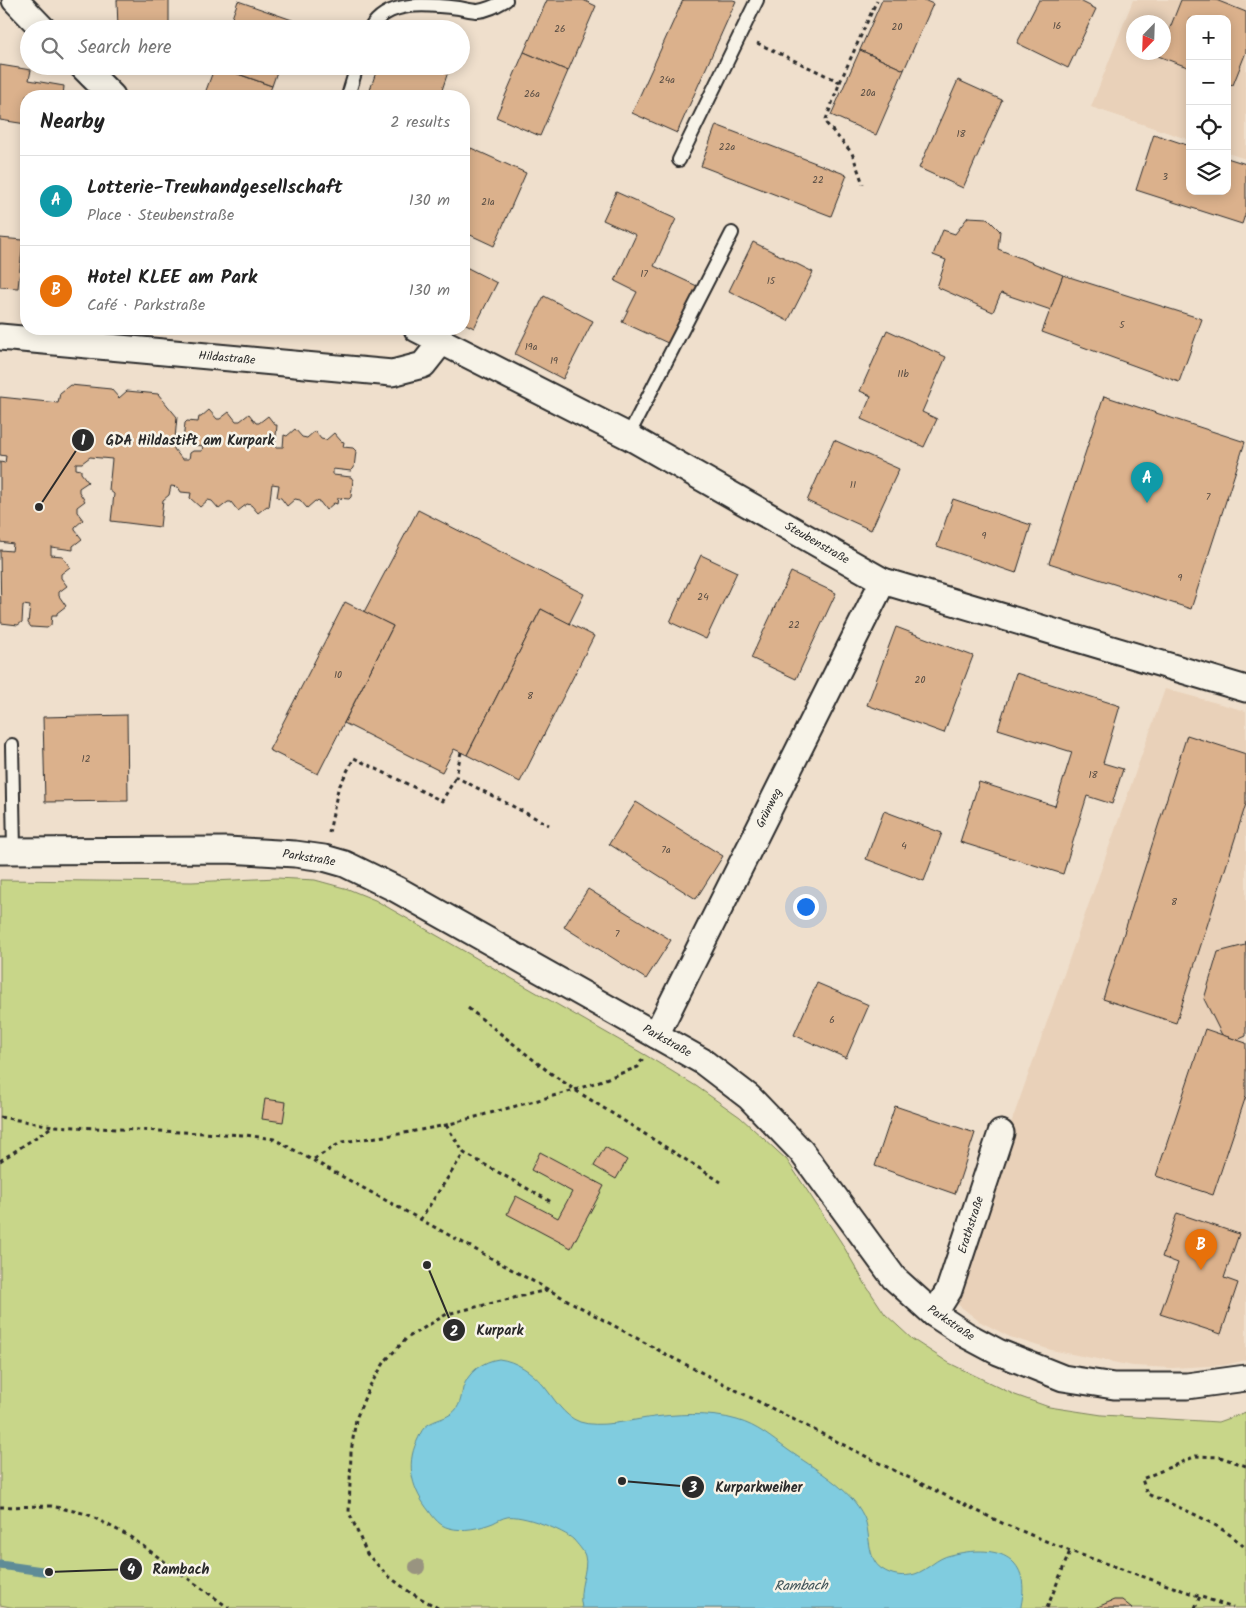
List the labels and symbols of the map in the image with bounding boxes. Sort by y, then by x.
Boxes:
north arrow [1126,15,1171,60]
house number: 16 [1053,18,1061,34]
house number: 20 [892,19,902,35]
house number: 26 [554,21,566,37]
house number: 24a [659,72,675,88]
house number: 20a [860,85,876,101]
house number: 26a [524,86,540,102]
house number: 18 [956,126,967,142]
house number: 22a [719,139,735,155]
house number: 3 [1162,169,1168,185]
house number: 22 [812,172,824,188]
house number: 21a [481,194,495,210]
house number: 17 [640,266,648,282]
house number: 15 [767,273,776,289]
house number: 5 [1119,317,1125,333]
house number: 19a [525,339,538,355]
street label: Hildastraße [198,346,257,370]
house number: 19 [550,353,558,369]
house number: 11b [897,366,910,382]
callout: GDA Hildastift am Kurpark [70,426,284,455]
text: 1 [81,429,86,453]
text: GDA Hildastift am Kurpark [106,430,275,452]
pin: A [1131,462,1163,503]
house number: 11 [850,477,856,493]
house number: 7 [1206,489,1211,505]
street label: Steubenstraße [781,517,853,570]
house number: 9 [982,528,987,544]
house number: 9 [1178,570,1183,586]
house number: 24 [697,589,709,605]
house number: 22 [788,617,800,633]
house number: 10 [334,667,342,683]
house number: 20 [915,672,925,688]
house number: 8 [527,688,534,704]
house number: 12 [82,751,91,767]
house number: 18 [1088,767,1099,783]
street label: Grünweg [751,784,787,831]
house number: 4 [901,838,907,854]
house number: 7a [661,842,671,858]
street label: Parkstraße [281,844,338,872]
your location [793,894,819,920]
house number: 8 [1171,894,1178,910]
house number: 7 [615,926,620,942]
house number: 6 [829,1012,835,1028]
street label: Parkstraße [639,1020,696,1063]
street label: Erathstraße [953,1193,989,1256]
pin: B [1185,1229,1217,1270]
street label: Parkstraße [923,1300,979,1346]
callout: Kurpark [442,1316,534,1345]
text: 2 [450,1320,459,1344]
text: Kurpark [477,1320,525,1342]
callout: Kurparkweiher [680,1473,812,1502]
text: 3 [688,1476,697,1500]
text: Kurparkweiher [715,1477,803,1499]
callout: Rambach [118,1555,220,1584]
text: 4 [127,1558,135,1582]
text: Rambach [153,1559,210,1581]
water label: Rambach [774,1575,829,1597]

